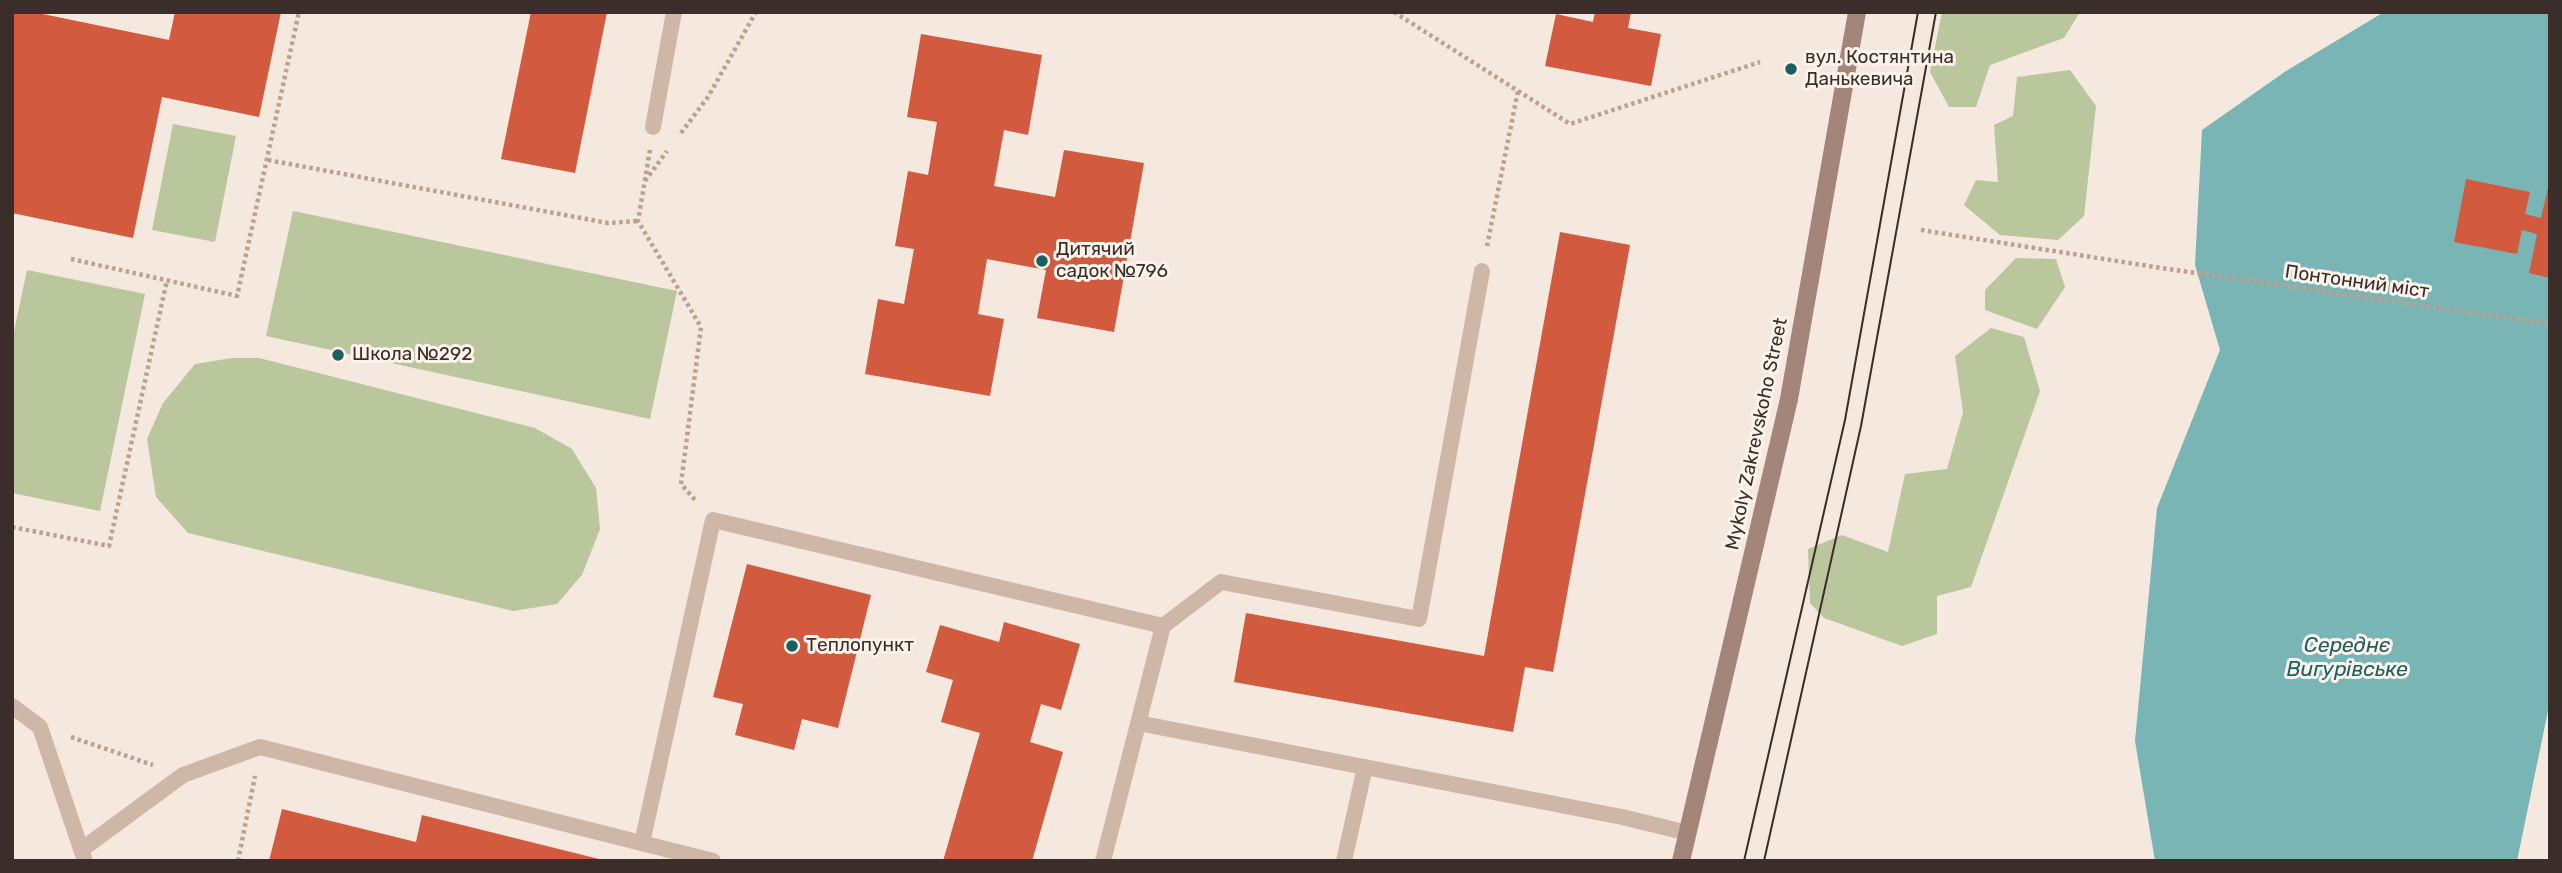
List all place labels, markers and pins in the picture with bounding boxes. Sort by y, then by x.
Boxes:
place label: вул. Костянтина Данькевича [1805,47,1954,91]
marker: вул. Костянтина Данькевича [1783,61,1799,77]
place label: Дитячий садок №796 [1056,239,1168,283]
marker: Дитячий садок №796 [1034,253,1050,269]
place label: Школа №292 [352,344,472,366]
marker: Школа №292 [330,347,346,363]
place label: Теплопункт [806,635,914,657]
marker: Теплопункт [784,638,800,654]

